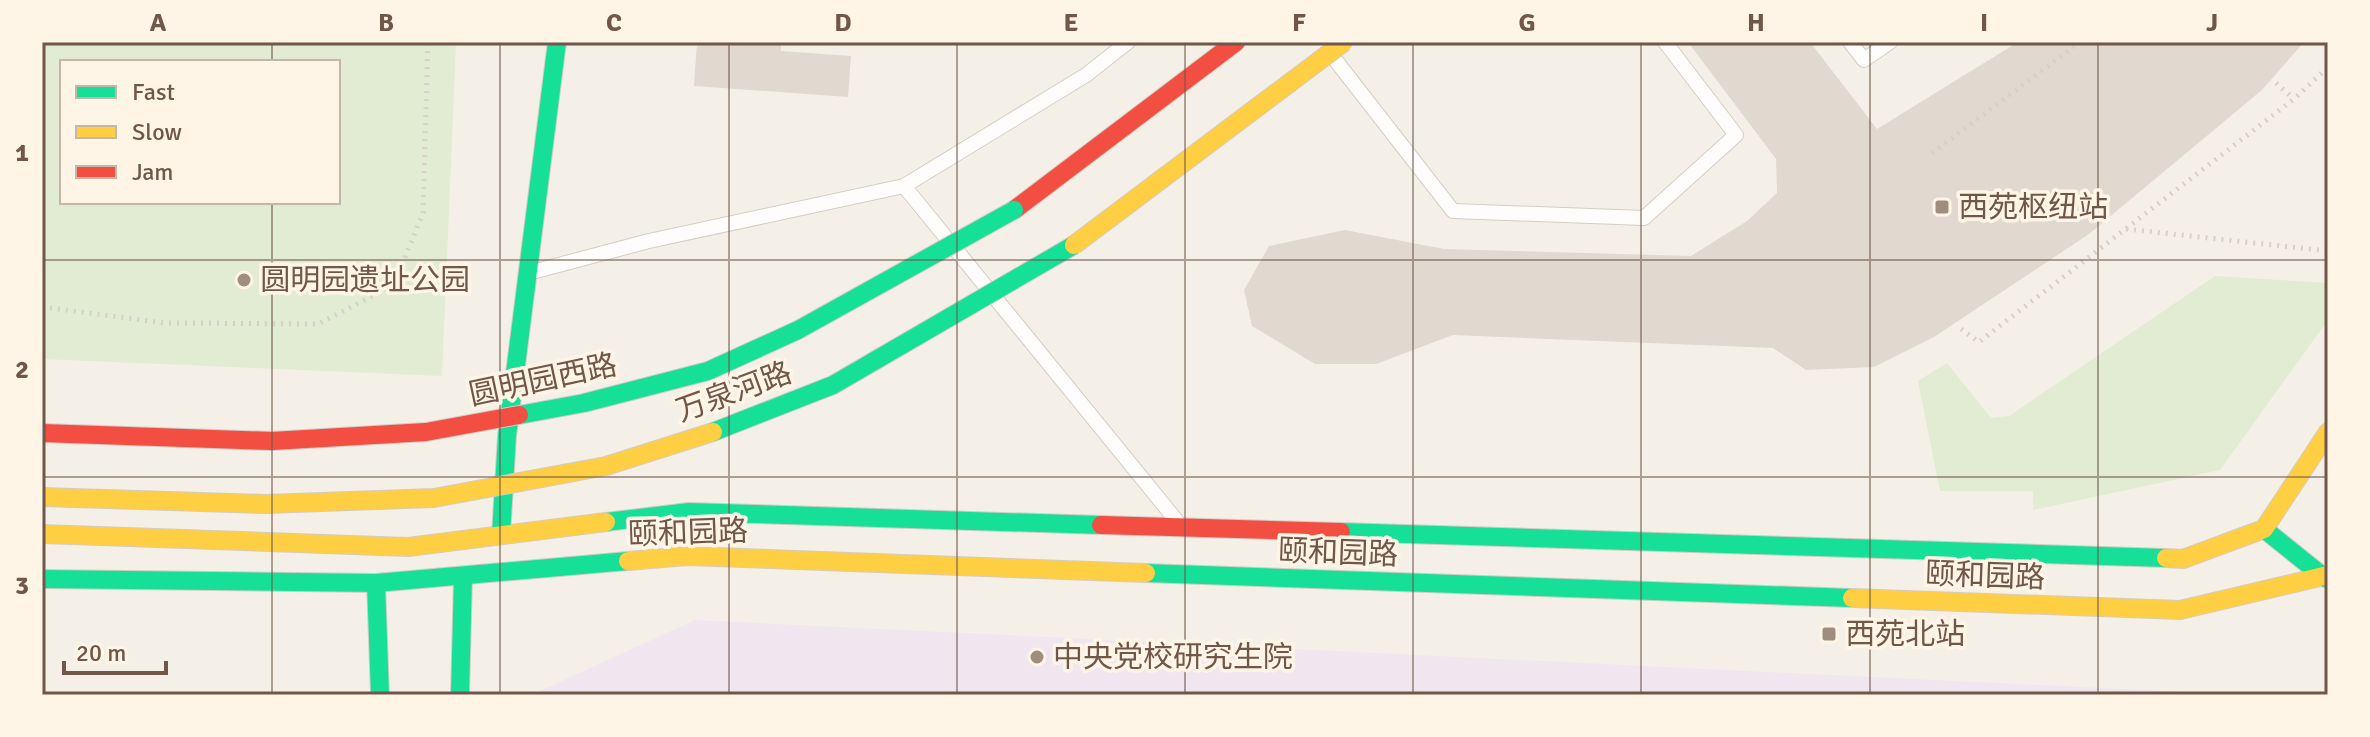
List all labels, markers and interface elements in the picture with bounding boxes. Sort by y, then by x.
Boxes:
text: A [150,7,167,39]
text: B [378,7,394,39]
text: C [606,7,622,39]
text: D [834,7,852,39]
text: E [1064,7,1078,39]
text: F [1292,7,1306,39]
text: G [1518,7,1536,39]
text: H [1747,7,1765,39]
text: I [1980,7,1988,39]
text: J [2206,7,2218,39]
legend [60,60,340,204]
text: Fast [132,77,175,107]
text: Slow [132,117,182,147]
text: 1 [15,137,29,169]
text: Jam [132,157,173,187]
place label: 西苑枢纽站 [1958,189,2108,226]
marker: 西苑枢纽站 [1933,198,1951,216]
place label: 圆明园遗址公园 [260,262,470,299]
marker: 圆明园遗址公园 [235,271,253,289]
street label: 圆明园西路 [466,346,620,414]
text: 2 [15,354,29,386]
street label: 万泉河路 [671,354,797,430]
street label: 颐和园路 [627,512,749,554]
street label: 颐和园路 [1277,532,1399,574]
street label: 颐和园路 [1924,555,2046,597]
text: 3 [15,570,29,602]
place label: 西苑北站 [1845,616,1965,653]
scale bar [64,625,166,675]
marker: 西苑北站 [1820,625,1838,643]
text: 20 m [76,638,126,668]
place label: 中央党校研究生院 [1053,639,1293,676]
marker: 中央党校研究生院 [1028,648,1046,666]

